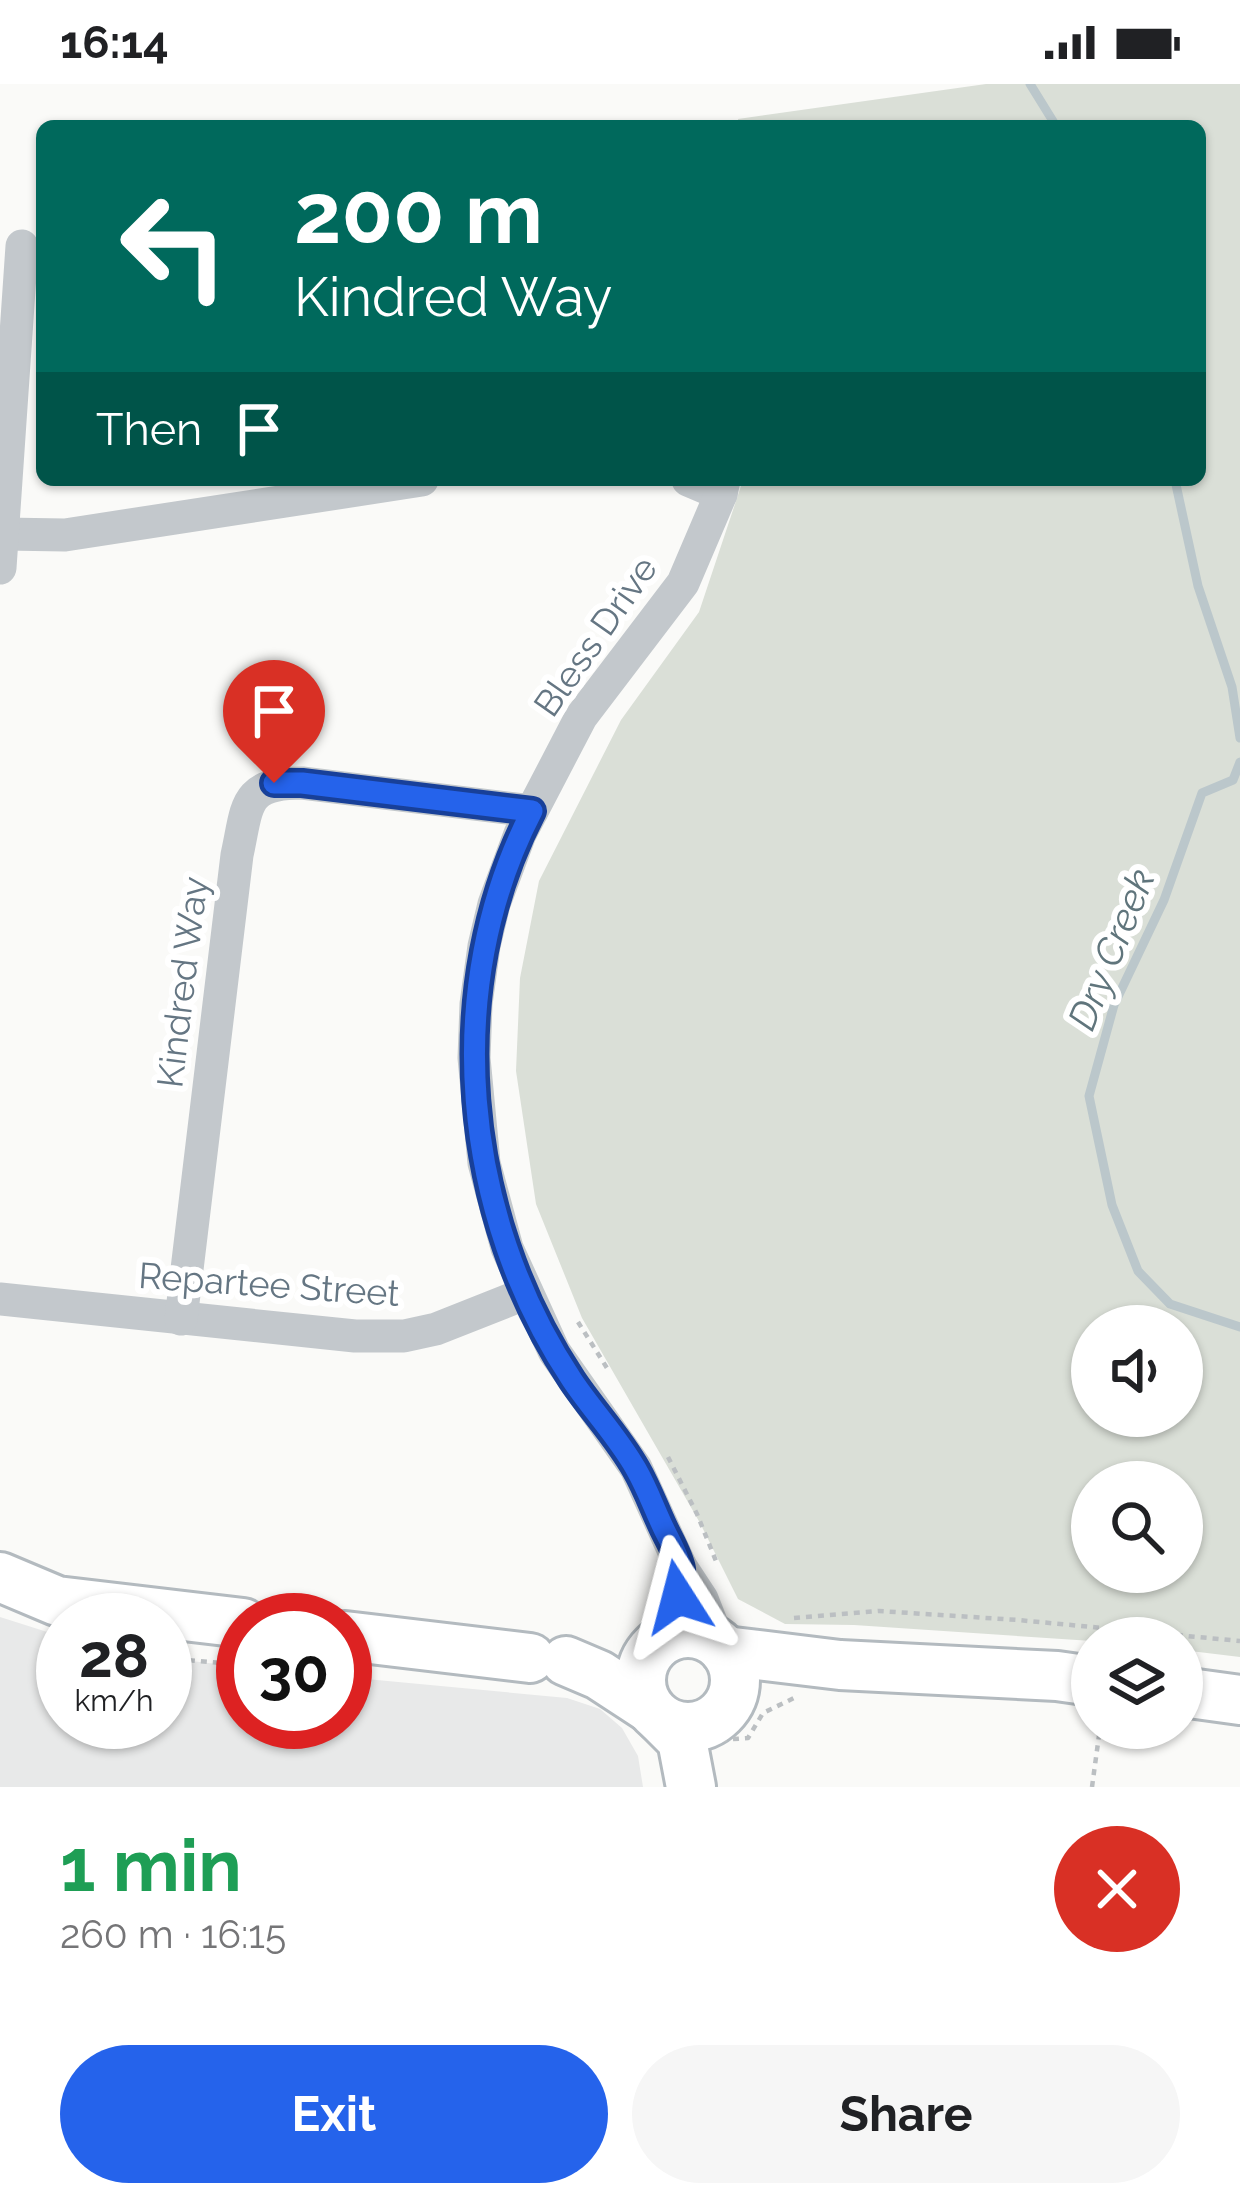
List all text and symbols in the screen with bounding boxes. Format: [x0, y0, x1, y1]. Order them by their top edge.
text: 16:14 [60, 16, 169, 69]
text: 200 m [294, 164, 543, 263]
icon: left [96, 168, 252, 324]
text: Kindred Way [294, 265, 612, 329]
icon: arrive [226, 396, 292, 462]
text: Then [96, 403, 202, 456]
street label: Bless Drive [525, 548, 665, 724]
pin [223, 660, 325, 783]
icon: arrive [241, 678, 307, 744]
water label: Dry Creek [1058, 862, 1164, 1036]
street label: Kindred Way [148, 874, 216, 1090]
street label: Repartee Street [137, 1254, 401, 1314]
map controls [1071, 1305, 1203, 1749]
button: sound [1071, 1305, 1203, 1437]
button: search [1071, 1461, 1203, 1593]
position arrow [615, 1534, 741, 1660]
speed limit sign: 30 [216, 1593, 372, 1749]
button: layers [1071, 1617, 1203, 1749]
text: 28 [79, 1621, 149, 1691]
text: km/h [74, 1683, 154, 1718]
text: 1 min [60, 1823, 242, 1908]
button: close [1054, 1826, 1180, 1952]
text: 260 m · 16:15 [60, 1911, 286, 1957]
button: Exit [60, 2045, 608, 2183]
button: Share [632, 2045, 1180, 2183]

